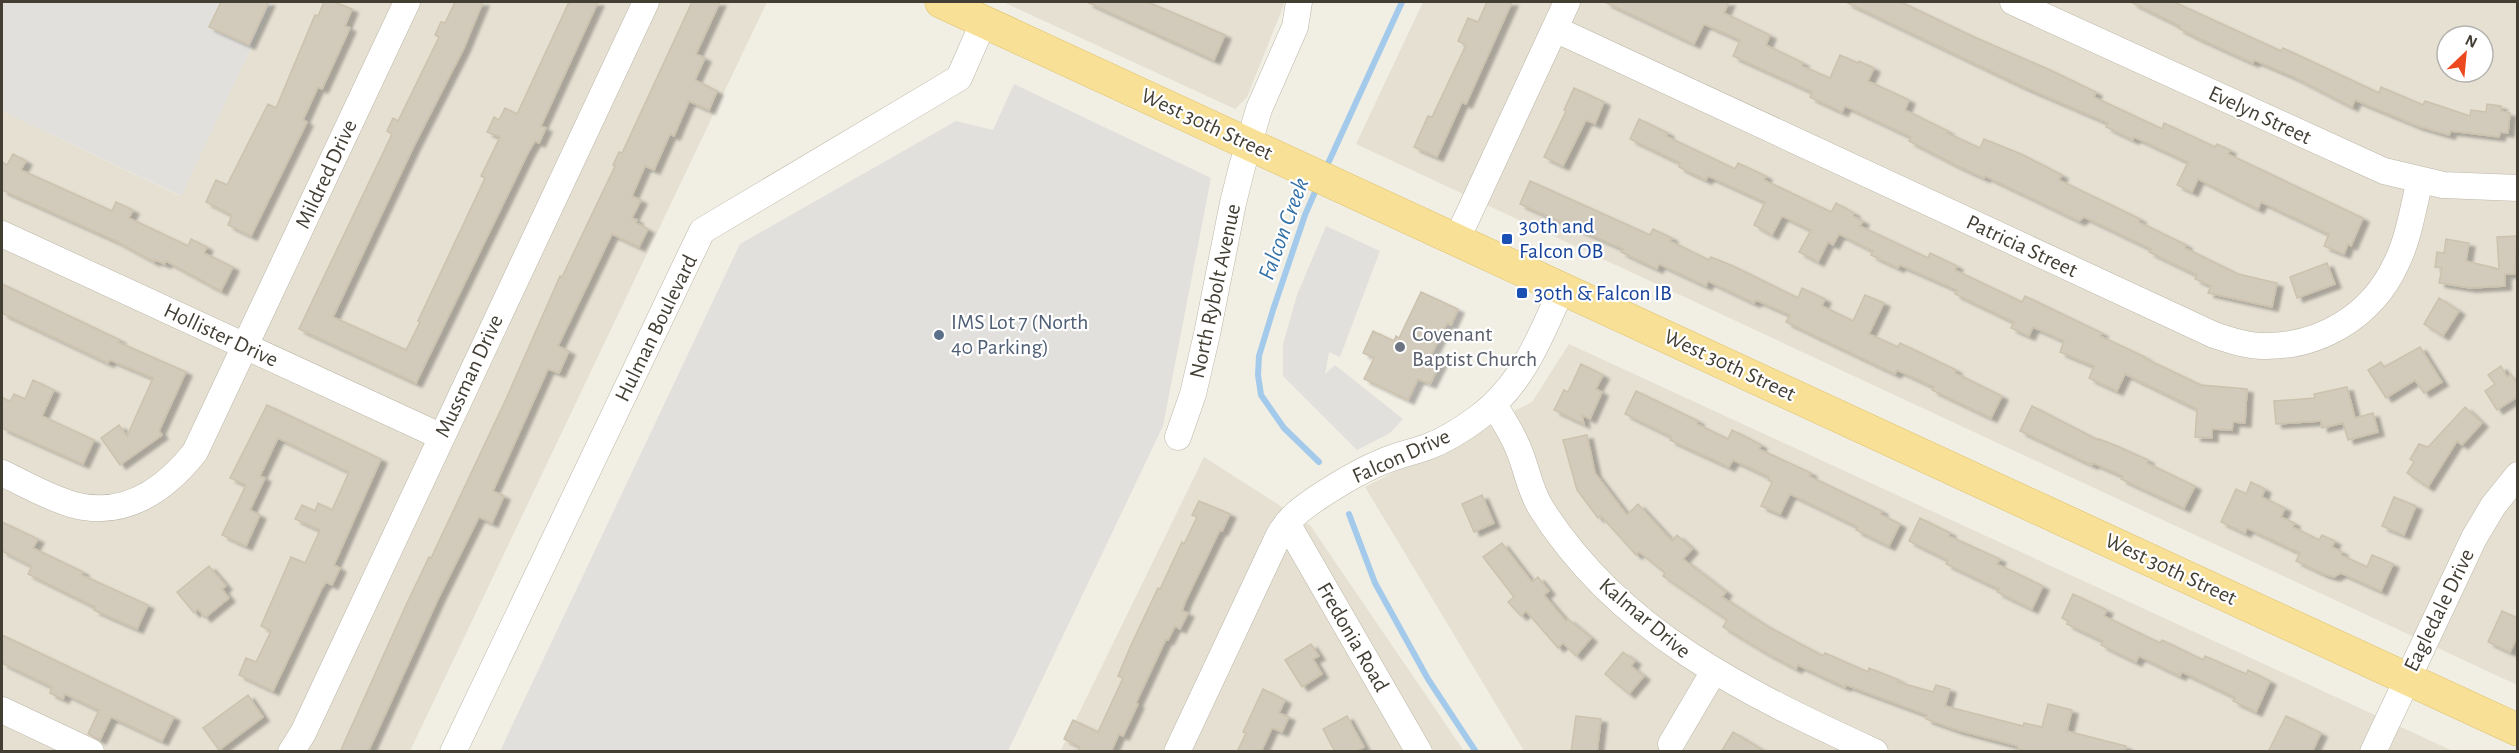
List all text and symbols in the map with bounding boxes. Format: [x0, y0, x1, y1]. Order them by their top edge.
north arrow [2435, 24, 2495, 84]
text: N [2463, 32, 2480, 51]
street label: Evelyn Street [2205, 82, 2315, 148]
street label: West 30th Street [1138, 84, 1276, 164]
street label: Mildred Drive [291, 116, 361, 232]
water label: Falcon Creek [1254, 175, 1314, 283]
street label: North Rybolt Avenue [1186, 202, 1244, 380]
street label: Patricia Street [1963, 211, 2081, 281]
place label: 30th and Falcon OB [1519, 215, 1603, 262]
marker: 30th and Falcon OB [1500, 232, 1514, 246]
street label: Hulman Boulevard [611, 251, 701, 405]
place label: 30th & Falcon IB [1534, 282, 1672, 304]
marker: 30th & Falcon IB [1515, 286, 1529, 300]
street label: Hollister Drive [161, 299, 281, 371]
street label: Mussman Drive [431, 311, 507, 441]
place label: IMS Lot 7 (North 40 Parking) [951, 311, 1088, 358]
place label: Covenant Baptist Church [1412, 323, 1537, 370]
street label: West 30th Street [1661, 325, 1799, 405]
marker: IMS Lot 7 (North 40 Parking) [932, 328, 946, 342]
marker: Covenant Baptist Church [1393, 340, 1407, 354]
street label: Falcon Drive [1349, 425, 1453, 487]
street label: West 30th Street [2102, 529, 2240, 609]
street label: Eagledale Drive [2400, 545, 2478, 675]
street label: Kalmar Drive [1595, 574, 1695, 662]
street label: Fredonia Road [1313, 579, 1393, 695]

